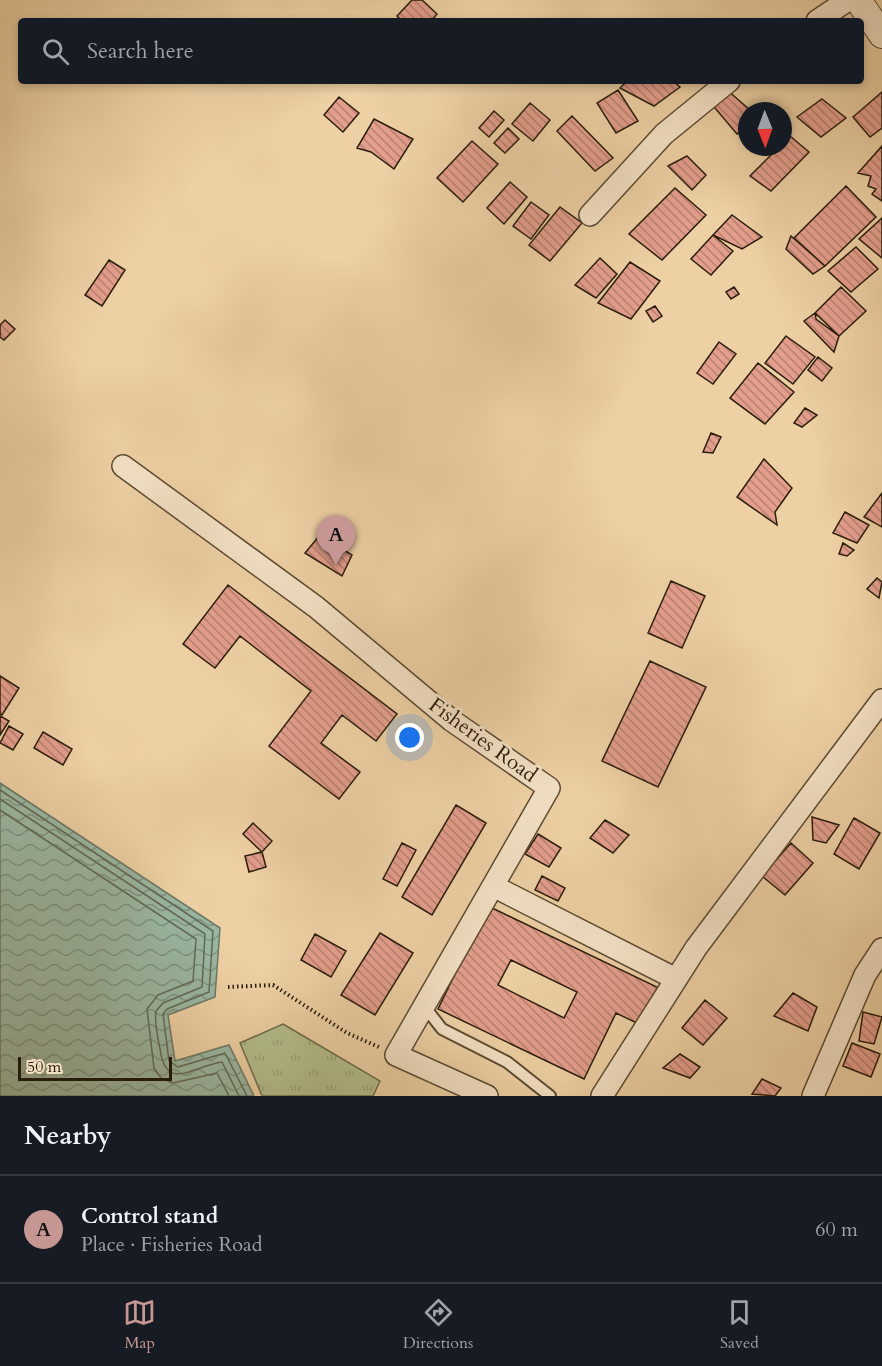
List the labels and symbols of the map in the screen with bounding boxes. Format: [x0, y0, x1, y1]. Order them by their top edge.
north arrow [738, 102, 792, 156]
pin: A [316, 516, 356, 565]
street label: Fisheries Road [423, 691, 543, 789]
your location [395, 723, 424, 752]
scale bar [18, 1054, 172, 1082]

